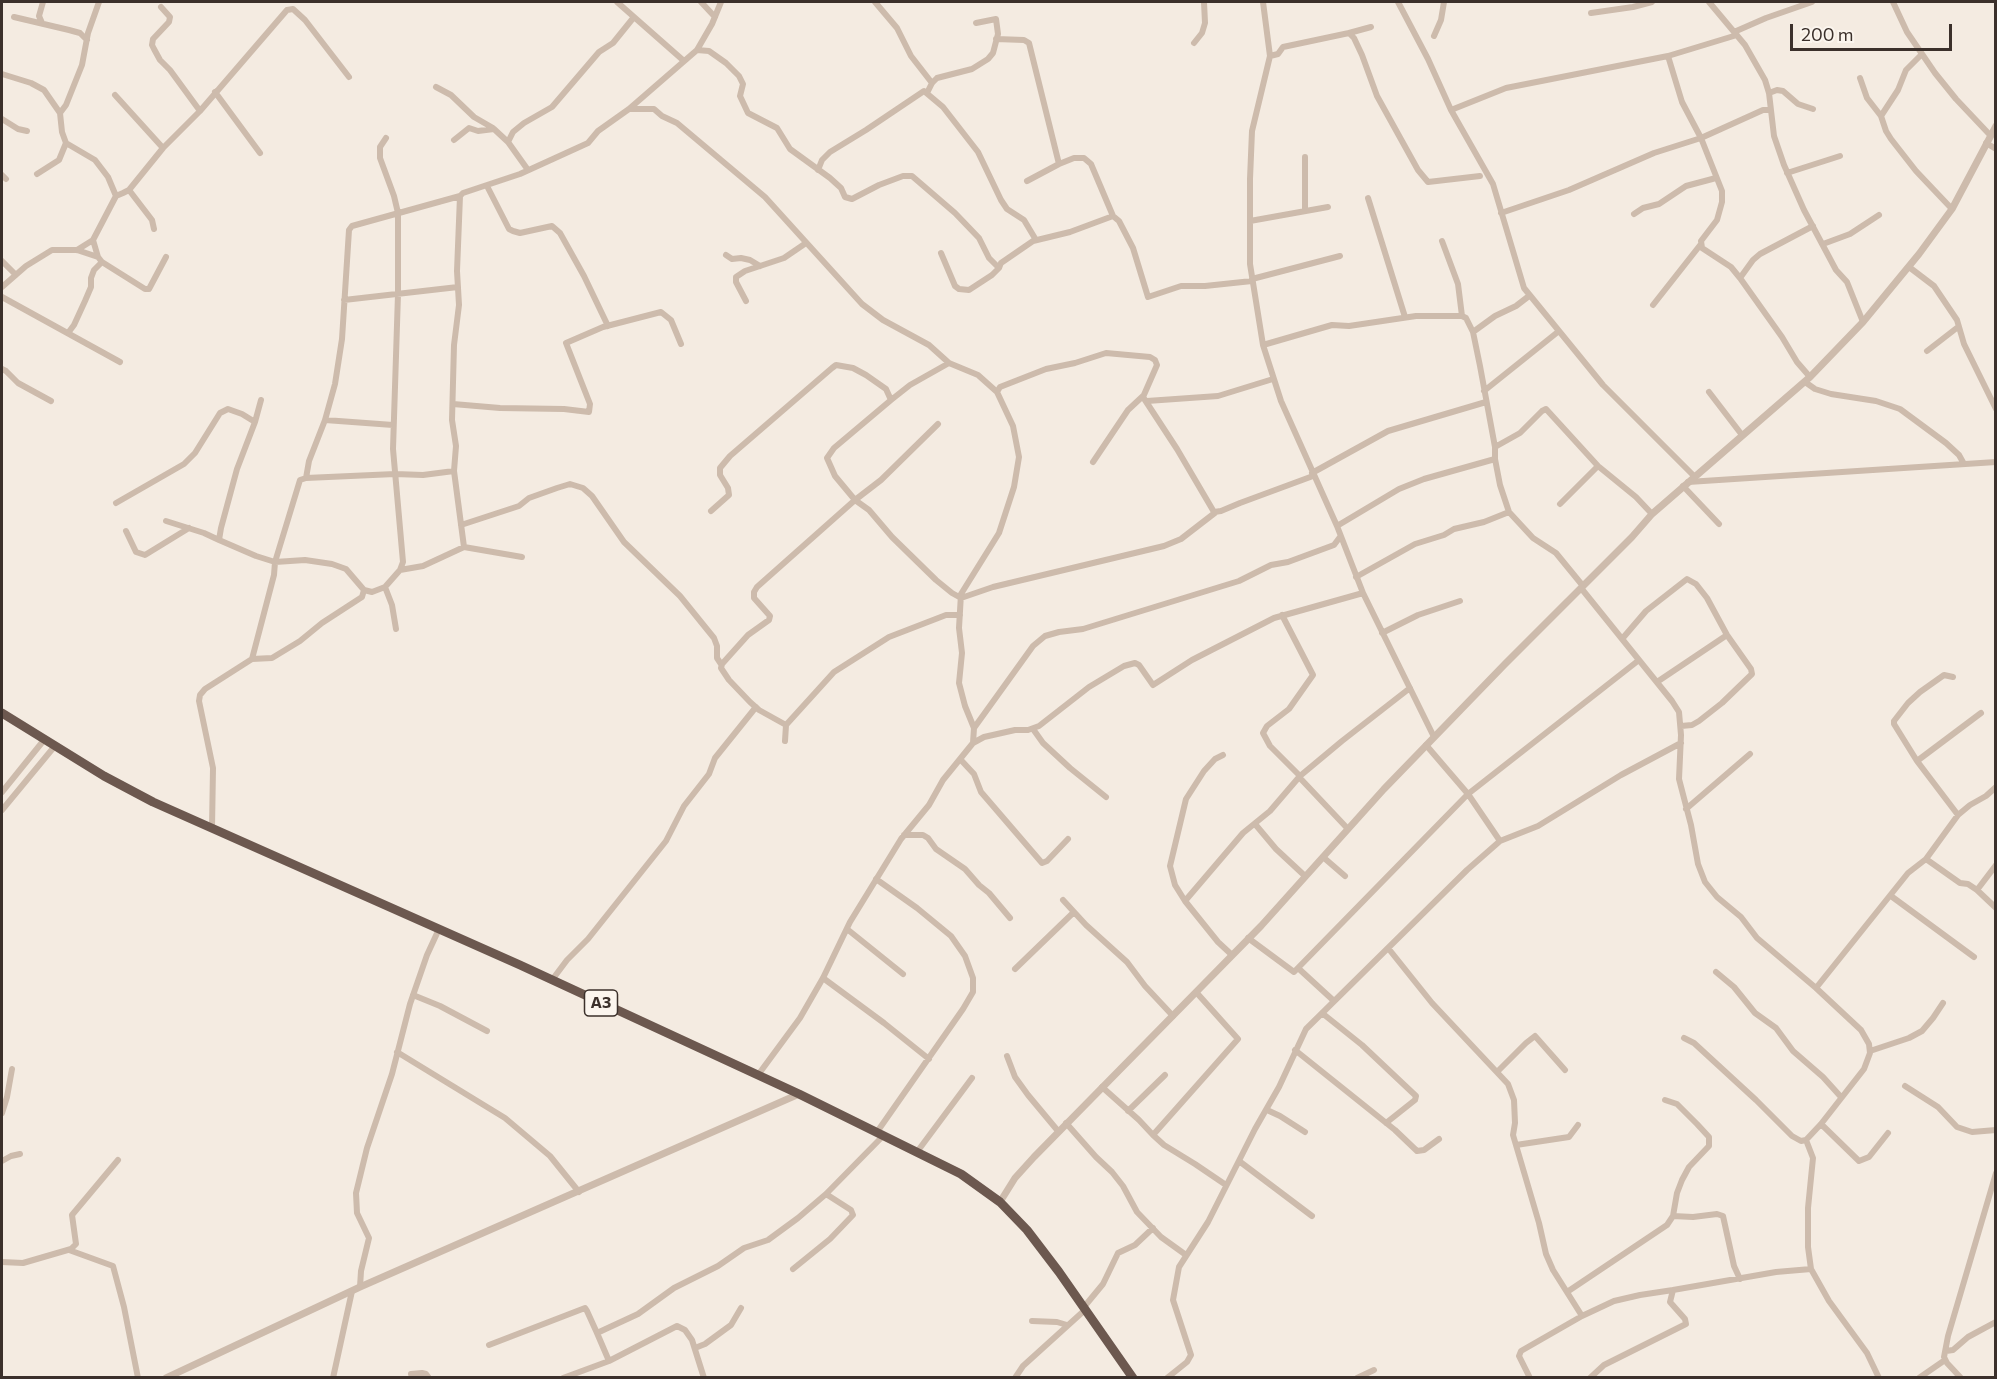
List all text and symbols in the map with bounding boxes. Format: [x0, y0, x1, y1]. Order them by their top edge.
scale bar [1793, 12, 1955, 50]
text: 200 m [1801, 23, 1854, 45]
road number: A3 [584, 990, 618, 1016]

